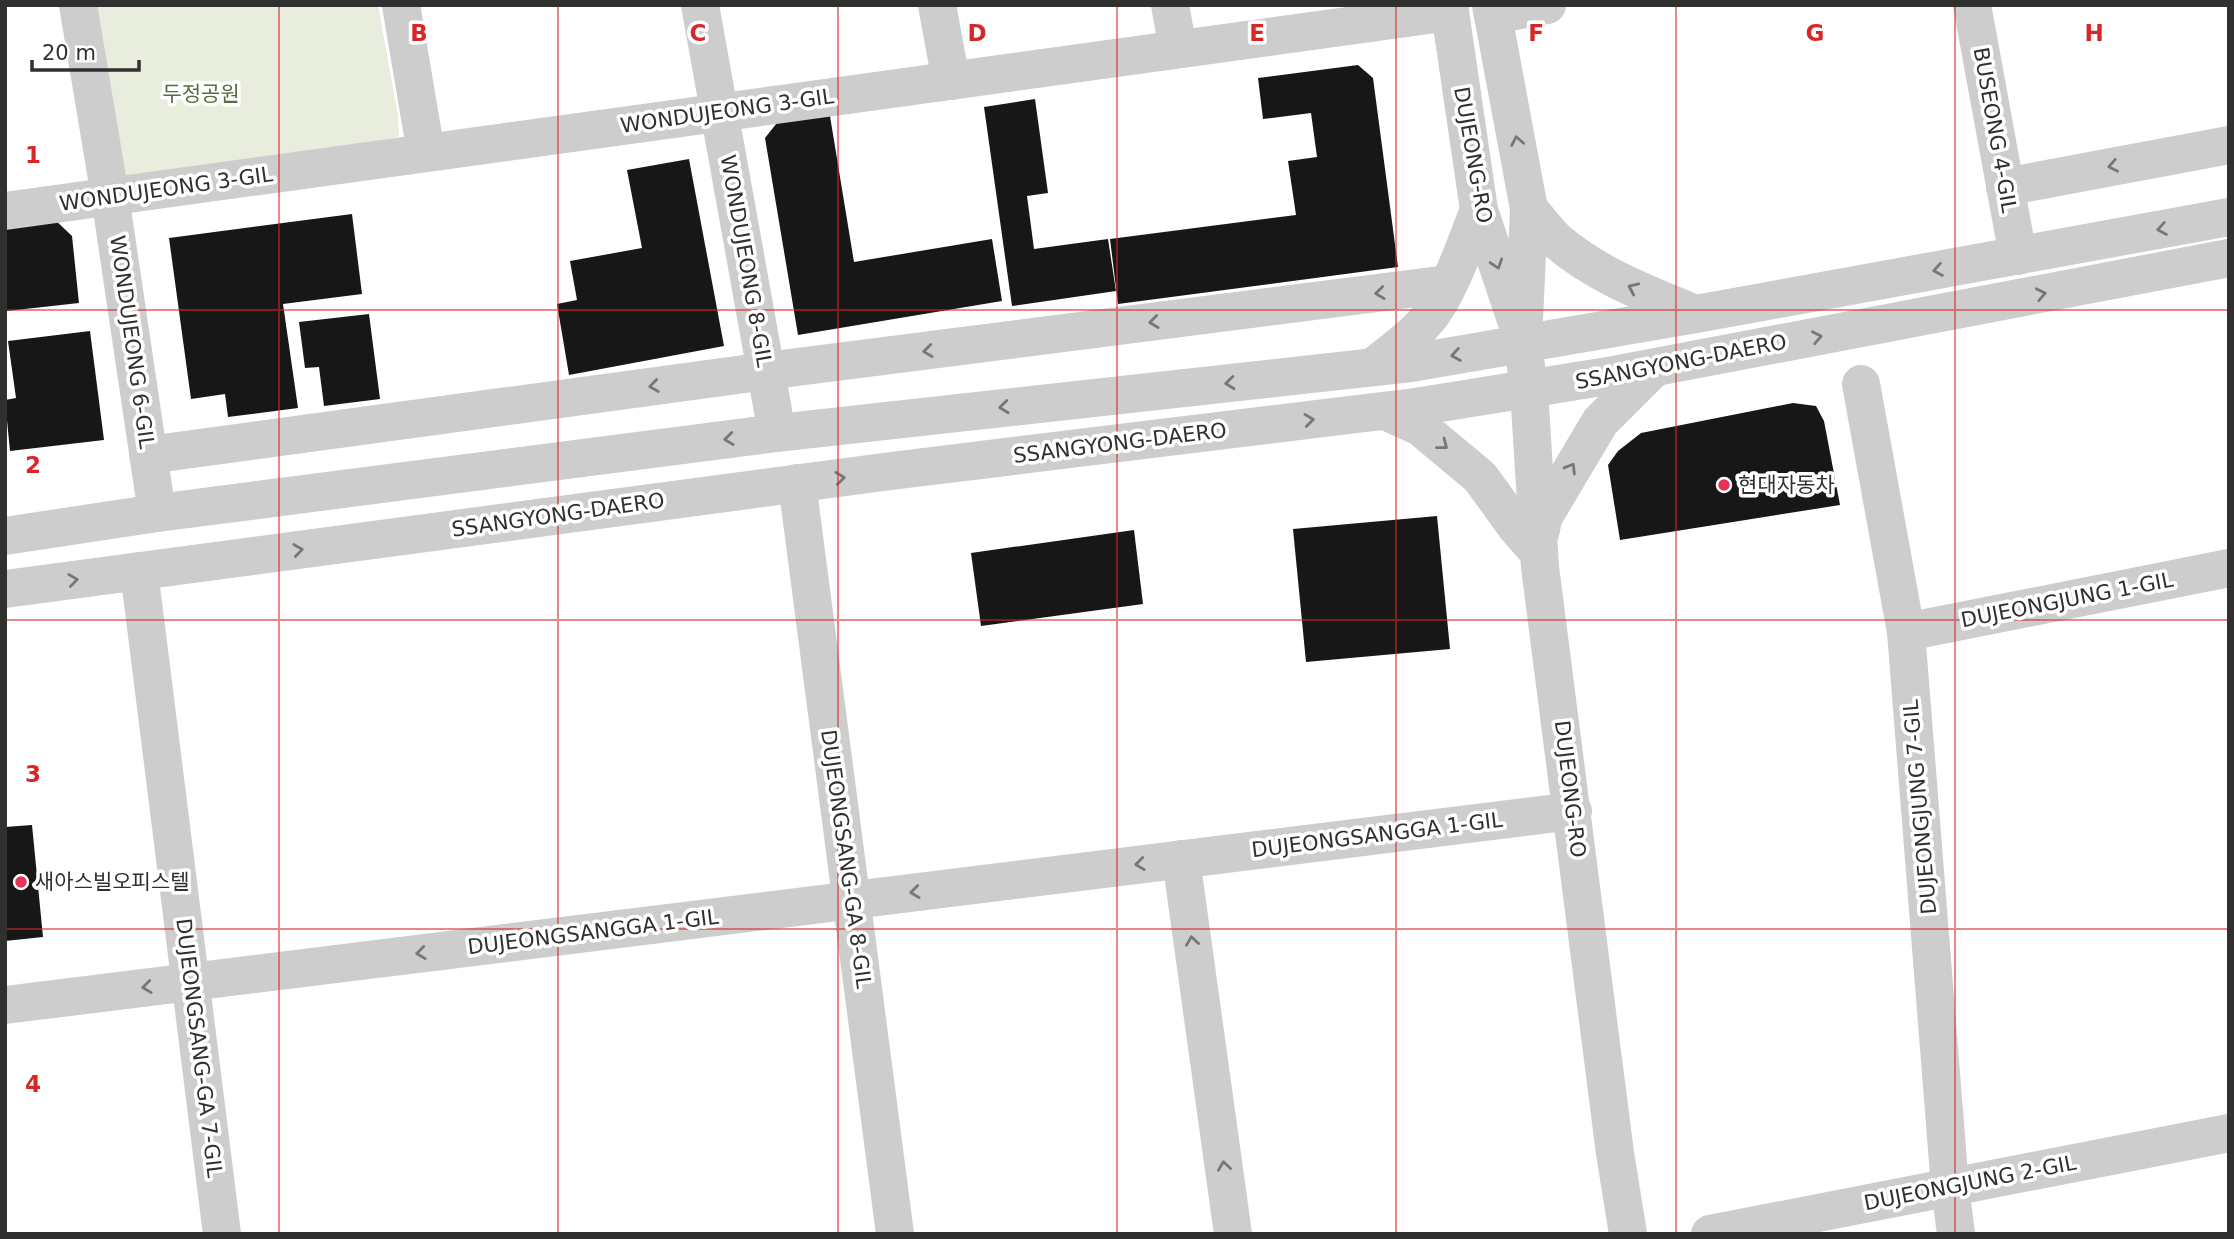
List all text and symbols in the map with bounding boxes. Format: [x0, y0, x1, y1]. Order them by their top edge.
text: B [410, 20, 428, 46]
text: C [690, 20, 706, 46]
text: D [967, 20, 987, 46]
text: E [1249, 20, 1265, 46]
text: F [1528, 20, 1544, 46]
text: G [1806, 20, 1824, 46]
text: H [2084, 20, 2104, 46]
scale bar [32, 28, 138, 72]
text: 20 m [42, 41, 96, 65]
street label: BUSEONG 4-GIL [1969, 45, 2021, 215]
park label: 두정공원 [162, 82, 240, 106]
street label: WONDUJEONG 3-GIL [619, 84, 835, 138]
street label: DUJEONG-RO [1449, 85, 1497, 225]
one-way arrow [1510, 136, 1525, 148]
text: 1 [25, 142, 41, 168]
street label: WONDUJEONG 8-GIL [716, 153, 777, 369]
one-way arrow [2108, 158, 2120, 173]
street label: WONDUJEONG 3-GIL [58, 162, 274, 216]
one-way arrow [2156, 221, 2168, 236]
street label: WONDUJEONG 6-GIL [105, 234, 159, 450]
one-way arrow [1489, 258, 1503, 270]
one-way arrow [1932, 262, 1944, 277]
one-way arrow [1628, 282, 1640, 296]
one-way arrow [1374, 286, 1386, 301]
one-way arrow [2035, 287, 2047, 302]
one-way arrow [1148, 314, 1160, 329]
street label: SSANGYONG-DAERO [1573, 330, 1789, 394]
one-way arrow [1811, 330, 1823, 345]
one-way arrow [923, 343, 934, 358]
one-way arrow [1450, 346, 1462, 361]
one-way arrow [1224, 375, 1236, 390]
one-way arrow [648, 379, 660, 394]
one-way arrow [998, 399, 1009, 414]
one-way arrow [1303, 413, 1314, 428]
street label: SSANGYONG-DAERO [1012, 418, 1228, 468]
one-way arrow [724, 432, 735, 447]
one-way arrow [1435, 437, 1448, 450]
text: 2 [25, 452, 41, 478]
one-way arrow [1563, 463, 1576, 476]
one-way arrow [834, 470, 845, 485]
place label: 현대자동차 [1738, 473, 1835, 497]
marker: 현대자동차 [1716, 477, 1732, 493]
street label: SSANGYONG-DAERO [450, 488, 666, 542]
one-way arrow [293, 543, 304, 558]
street label: DUJEONGJUNG 1-GIL [1959, 568, 2175, 632]
one-way arrow [67, 573, 79, 588]
street label: DUJEONGJUNG 7-GIL [1899, 698, 1941, 915]
street label: DUJEONG-RO [1550, 719, 1590, 859]
street label: DUJEONGSANG-GA 8-GIL [816, 728, 876, 990]
text: 3 [25, 761, 41, 787]
street label: DUJEONGSANGGA 1-GIL [1250, 808, 1504, 862]
one-way arrow [1135, 857, 1146, 872]
place label: 새아스빌오피스텔 [35, 870, 190, 894]
marker: 새아스빌오피스텔 [13, 874, 29, 890]
one-way arrow [909, 885, 920, 900]
street label: DUJEONGSANGGA 1-GIL [466, 905, 720, 959]
street label: DUJEONGSANG-GA 7-GIL [171, 917, 227, 1179]
one-way arrow [1185, 935, 1200, 947]
one-way arrow [415, 946, 427, 961]
one-way arrow [141, 980, 153, 995]
text: 4 [25, 1071, 41, 1097]
street label: DUJEONGJUNG 2-GIL [1862, 1151, 2078, 1215]
one-way arrow [1216, 1160, 1231, 1172]

